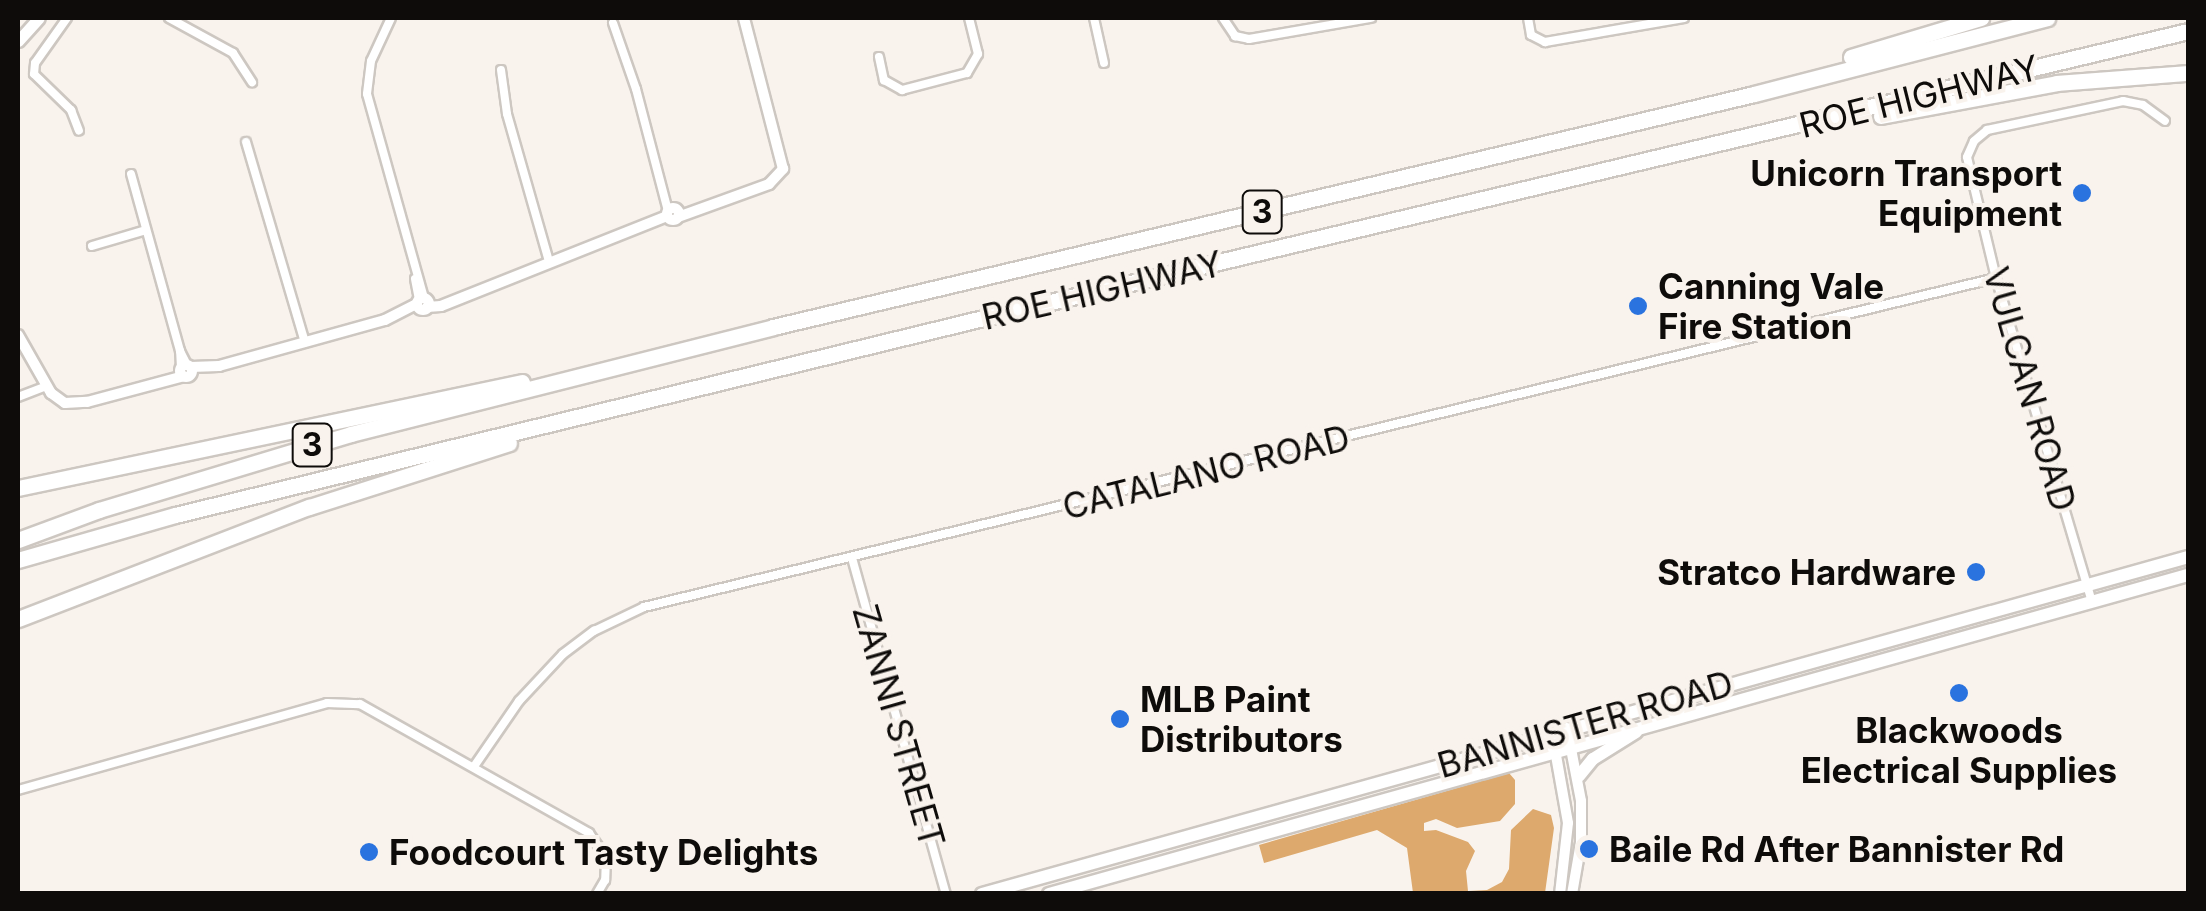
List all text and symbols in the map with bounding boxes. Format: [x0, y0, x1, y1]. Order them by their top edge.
street label: ROE HIGHWAY [1795, 46, 2043, 146]
place label: Unicorn Transport Equipment [1750, 152, 2062, 234]
marker: Unicorn Transport Equipment [2071, 182, 2093, 204]
road number: 3 [1240, 185, 1284, 239]
street label: ROE HIGHWAY [978, 242, 1226, 338]
street label: VULCAN ROAD [1975, 262, 2085, 516]
place label: Canning Vale Fire Station [1658, 265, 1884, 347]
marker: Canning Vale Fire Station [1627, 295, 1649, 317]
street label: CATALANO ROAD [1058, 416, 1354, 528]
road number: 3 [290, 418, 334, 472]
place label: Stratco Hardware [1657, 551, 1956, 593]
marker: Stratco Hardware [1965, 561, 1987, 583]
street label: ZANNI STREET [844, 600, 954, 852]
street label: BANNISTER ROAD [1433, 662, 1737, 786]
place label: MLB Paint Distributors [1140, 678, 1343, 760]
marker: Blackwoods Electrical Supplies [1948, 682, 1970, 704]
marker: MLB Paint Distributors [1109, 708, 1131, 730]
place label: Blackwoods Electrical Supplies [1801, 709, 2117, 791]
place label: Baile Rd After Bannister Rd [1609, 828, 2064, 870]
place label: Foodcourt Tasty Delights [389, 831, 818, 873]
marker: Baile Rd After Bannister Rd [1578, 838, 1600, 860]
marker: Foodcourt Tasty Delights [358, 841, 380, 863]

